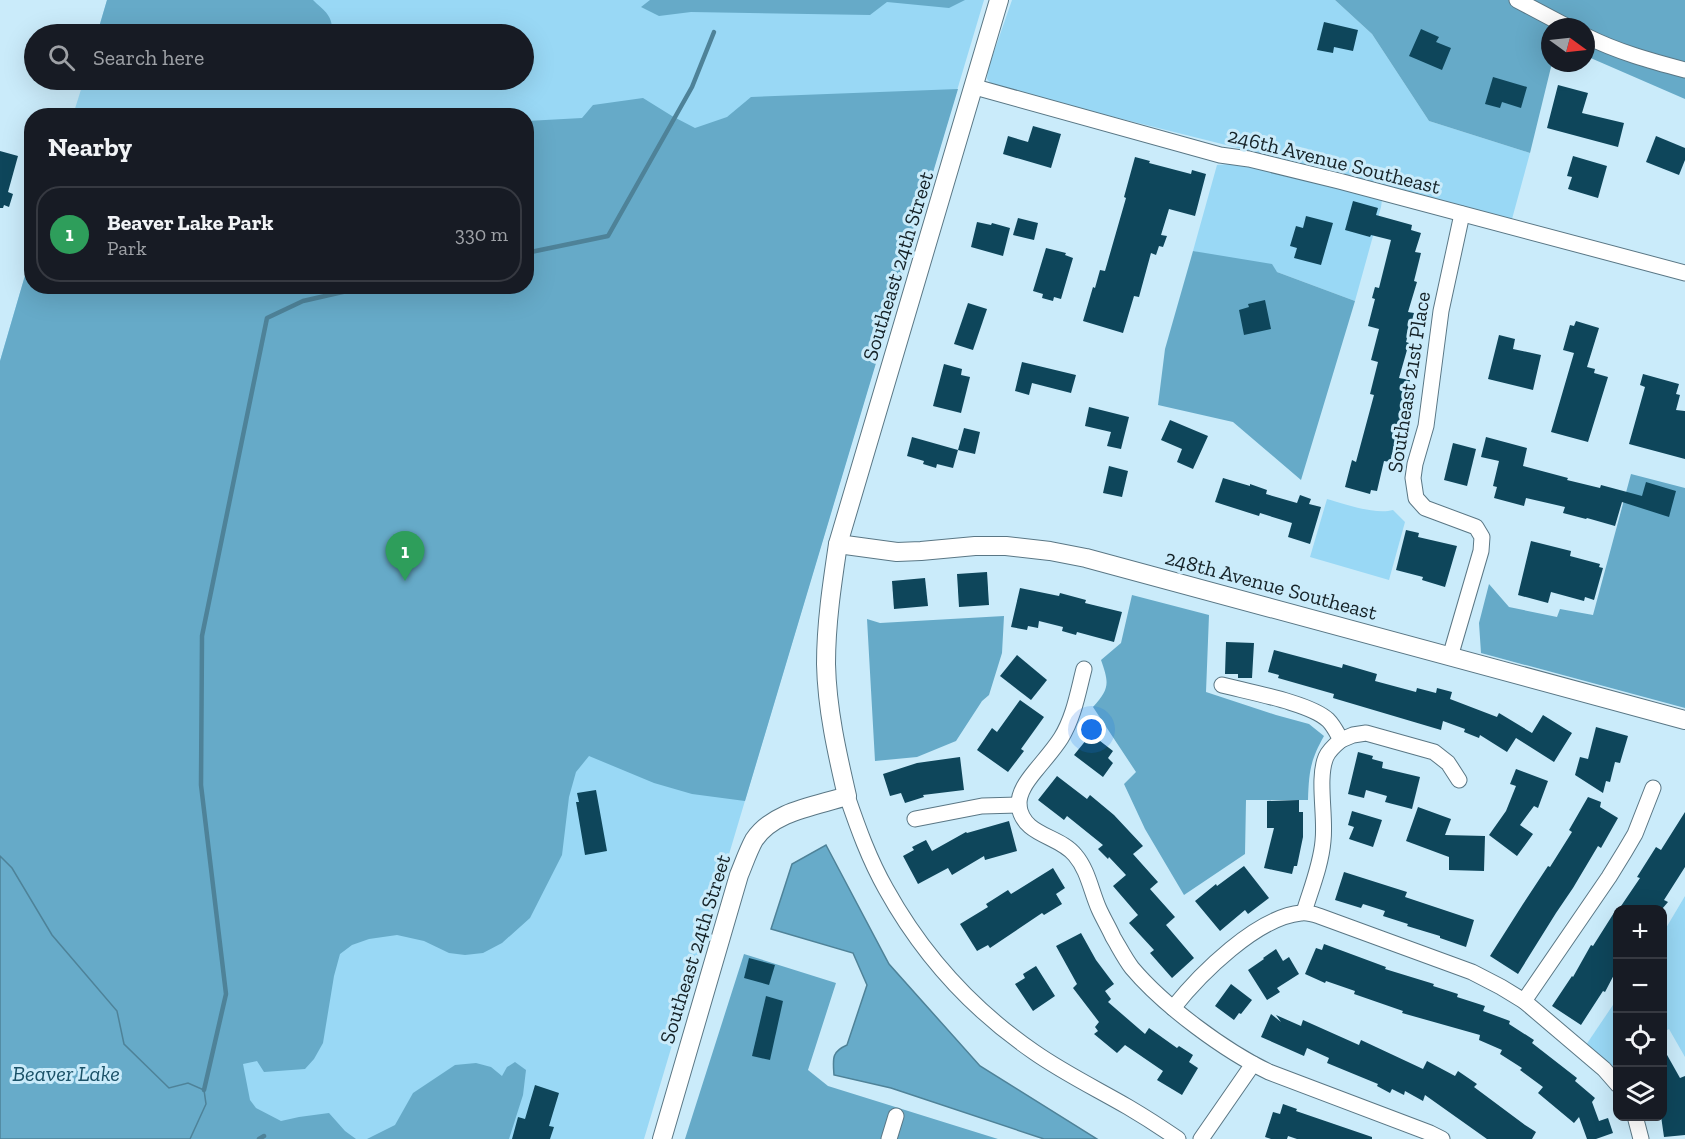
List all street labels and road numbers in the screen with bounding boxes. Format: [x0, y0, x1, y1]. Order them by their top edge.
street label: 246th Avenue Southeast [1225, 122, 1443, 199]
street label: Southeast 24th Street [857, 168, 938, 364]
street label: Southeast 21st Place [1382, 289, 1435, 474]
street label: 248th Avenue Southeast [1162, 544, 1380, 625]
street label: Southeast 24th Street [654, 851, 735, 1047]

